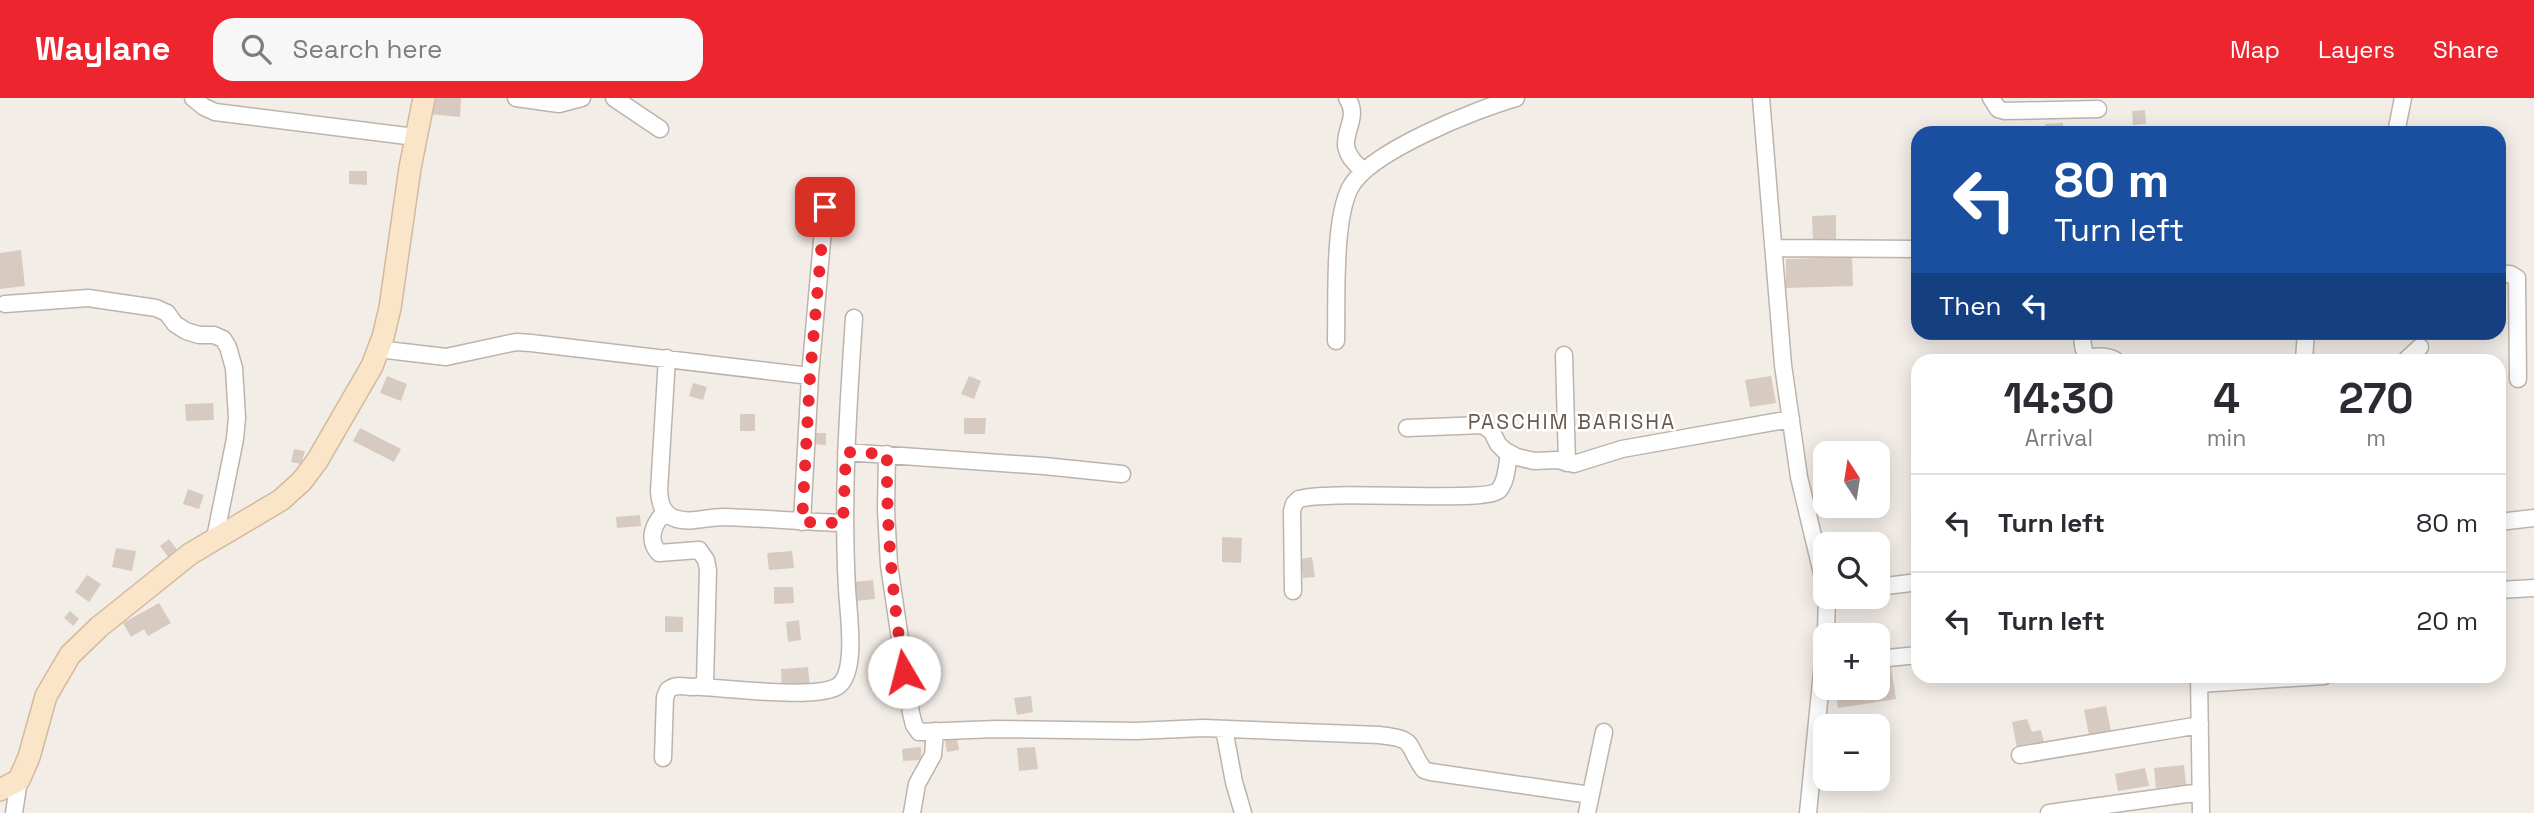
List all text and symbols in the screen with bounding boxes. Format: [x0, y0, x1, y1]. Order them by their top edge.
search box [213, 18, 703, 81]
text: Waylane [35, 28, 171, 70]
icon: search [237, 30, 275, 68]
text: Search here [293, 32, 442, 66]
text: Map [2230, 34, 2280, 65]
text: Layers [2318, 34, 2395, 65]
text: Share [2433, 34, 2499, 65]
text: 80 m [2054, 149, 2169, 211]
icon: left [1939, 154, 2030, 245]
pin [795, 177, 855, 237]
icon: arrive [806, 188, 844, 226]
text: Turn left [2054, 210, 2184, 250]
icon: left [2016, 287, 2054, 325]
text: Then [1939, 289, 2002, 323]
text: 14:30 [2003, 372, 2114, 425]
text: 4 [2213, 372, 2240, 425]
text: 270 [2339, 372, 2414, 425]
district label: PASCHIM BARISHA [1468, 408, 1676, 435]
text: Arrival [2025, 423, 2093, 453]
text: min [2207, 423, 2246, 453]
text: m [2366, 423, 2386, 453]
north arrow [1813, 441, 1890, 518]
map controls [1813, 441, 1890, 791]
icon: left [1939, 504, 1977, 542]
text: Turn left [1998, 506, 2105, 540]
text: 80 m [2416, 506, 2478, 540]
button: search [1813, 532, 1890, 609]
icon: left [1939, 602, 1977, 640]
text: Turn left [1998, 604, 2105, 638]
text: 20 m [2417, 604, 2478, 638]
button: + [1813, 623, 1890, 700]
position arrow [867, 635, 941, 709]
button: − [1813, 714, 1890, 791]

